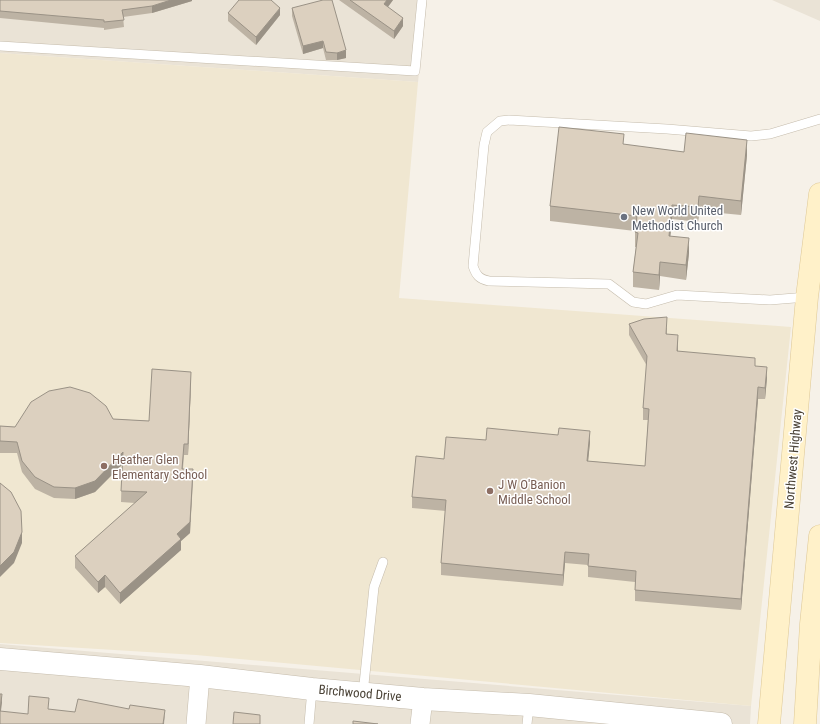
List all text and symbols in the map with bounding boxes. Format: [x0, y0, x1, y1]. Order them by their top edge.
place label: New World United Methodist Church [632, 203, 723, 233]
marker: New World United Methodist Church [619, 212, 629, 222]
street label: Northwest Highway [781, 408, 805, 509]
place label: Heather Glen Elementary School [112, 452, 207, 482]
marker: Heather Glen Elementary School [99, 461, 109, 471]
place label: J W O'Banion Middle School [498, 477, 571, 507]
marker: J W O'Banion Middle School [485, 486, 495, 496]
street label: Birchwood Drive [318, 682, 402, 704]

